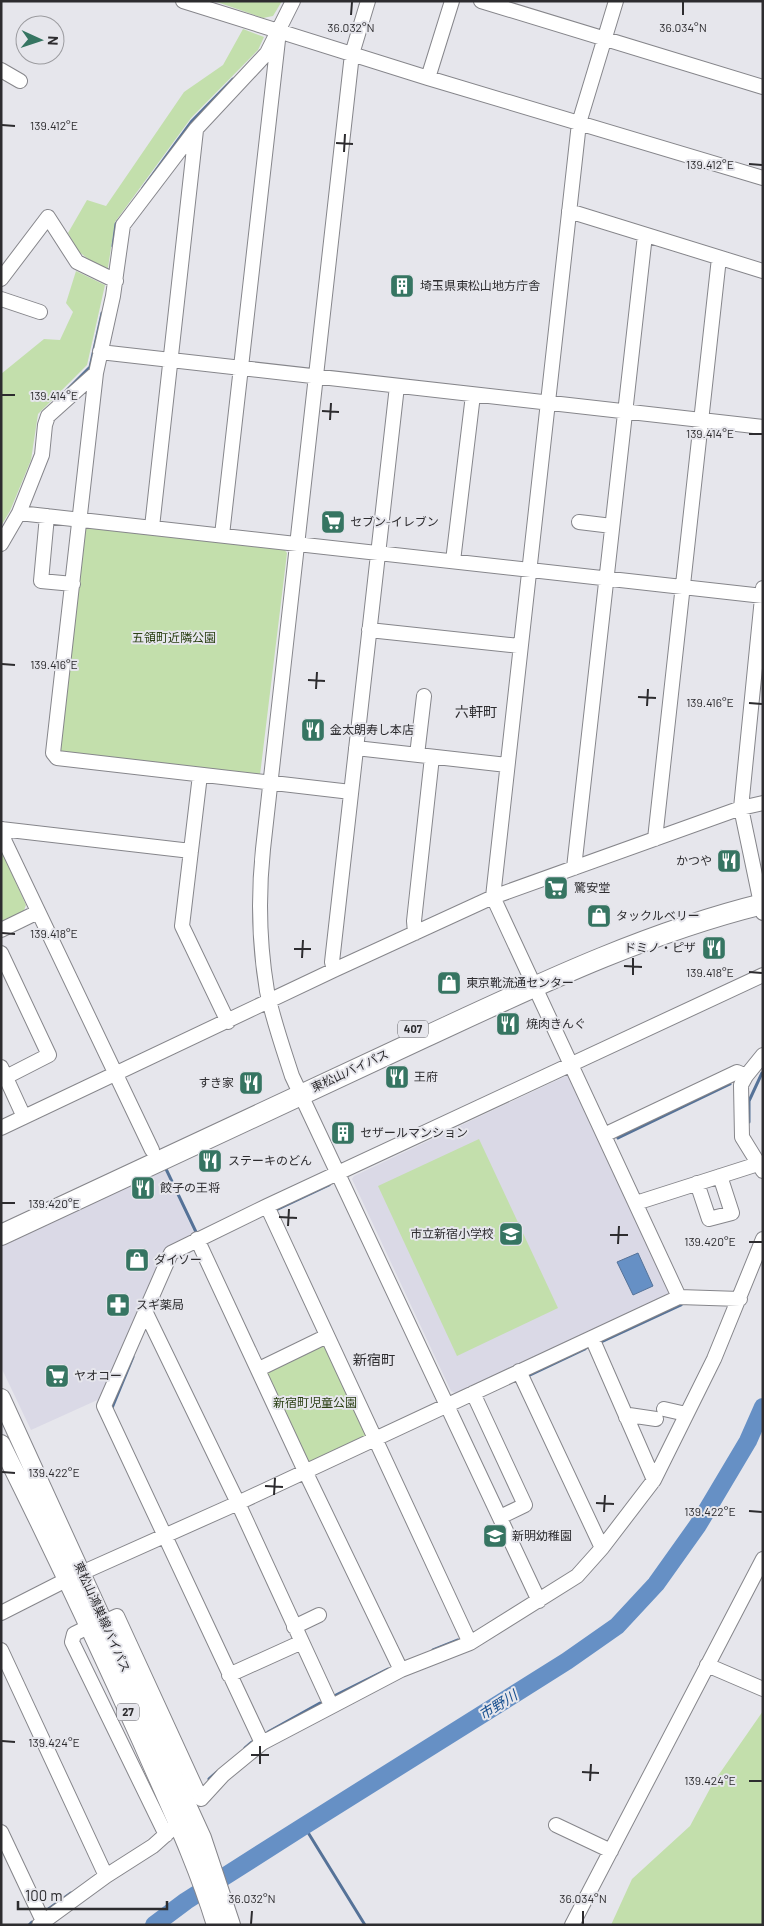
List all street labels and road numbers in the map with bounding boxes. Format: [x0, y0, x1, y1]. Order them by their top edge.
road number: 407 [398, 1021, 428, 1038]
street label: 東松山バイパス [309, 1046, 390, 1094]
street label: 東松山鴻巣線バイパス [72, 1559, 134, 1674]
road number: 27 [117, 1704, 139, 1720]

